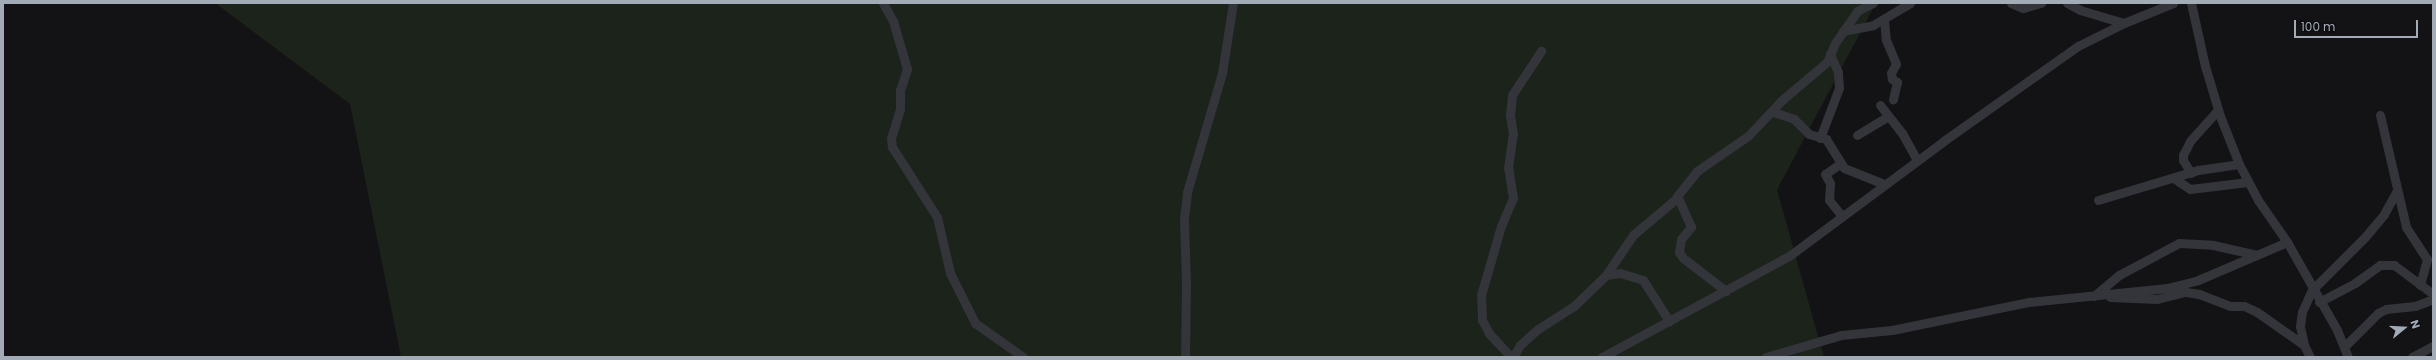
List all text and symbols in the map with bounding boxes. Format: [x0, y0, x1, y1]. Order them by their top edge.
scale bar [2296, 12, 2420, 38]
text: 100 m [2301, 18, 2335, 35]
north arrow [2384, 308, 2424, 348]
text: N [2407, 318, 2424, 331]

